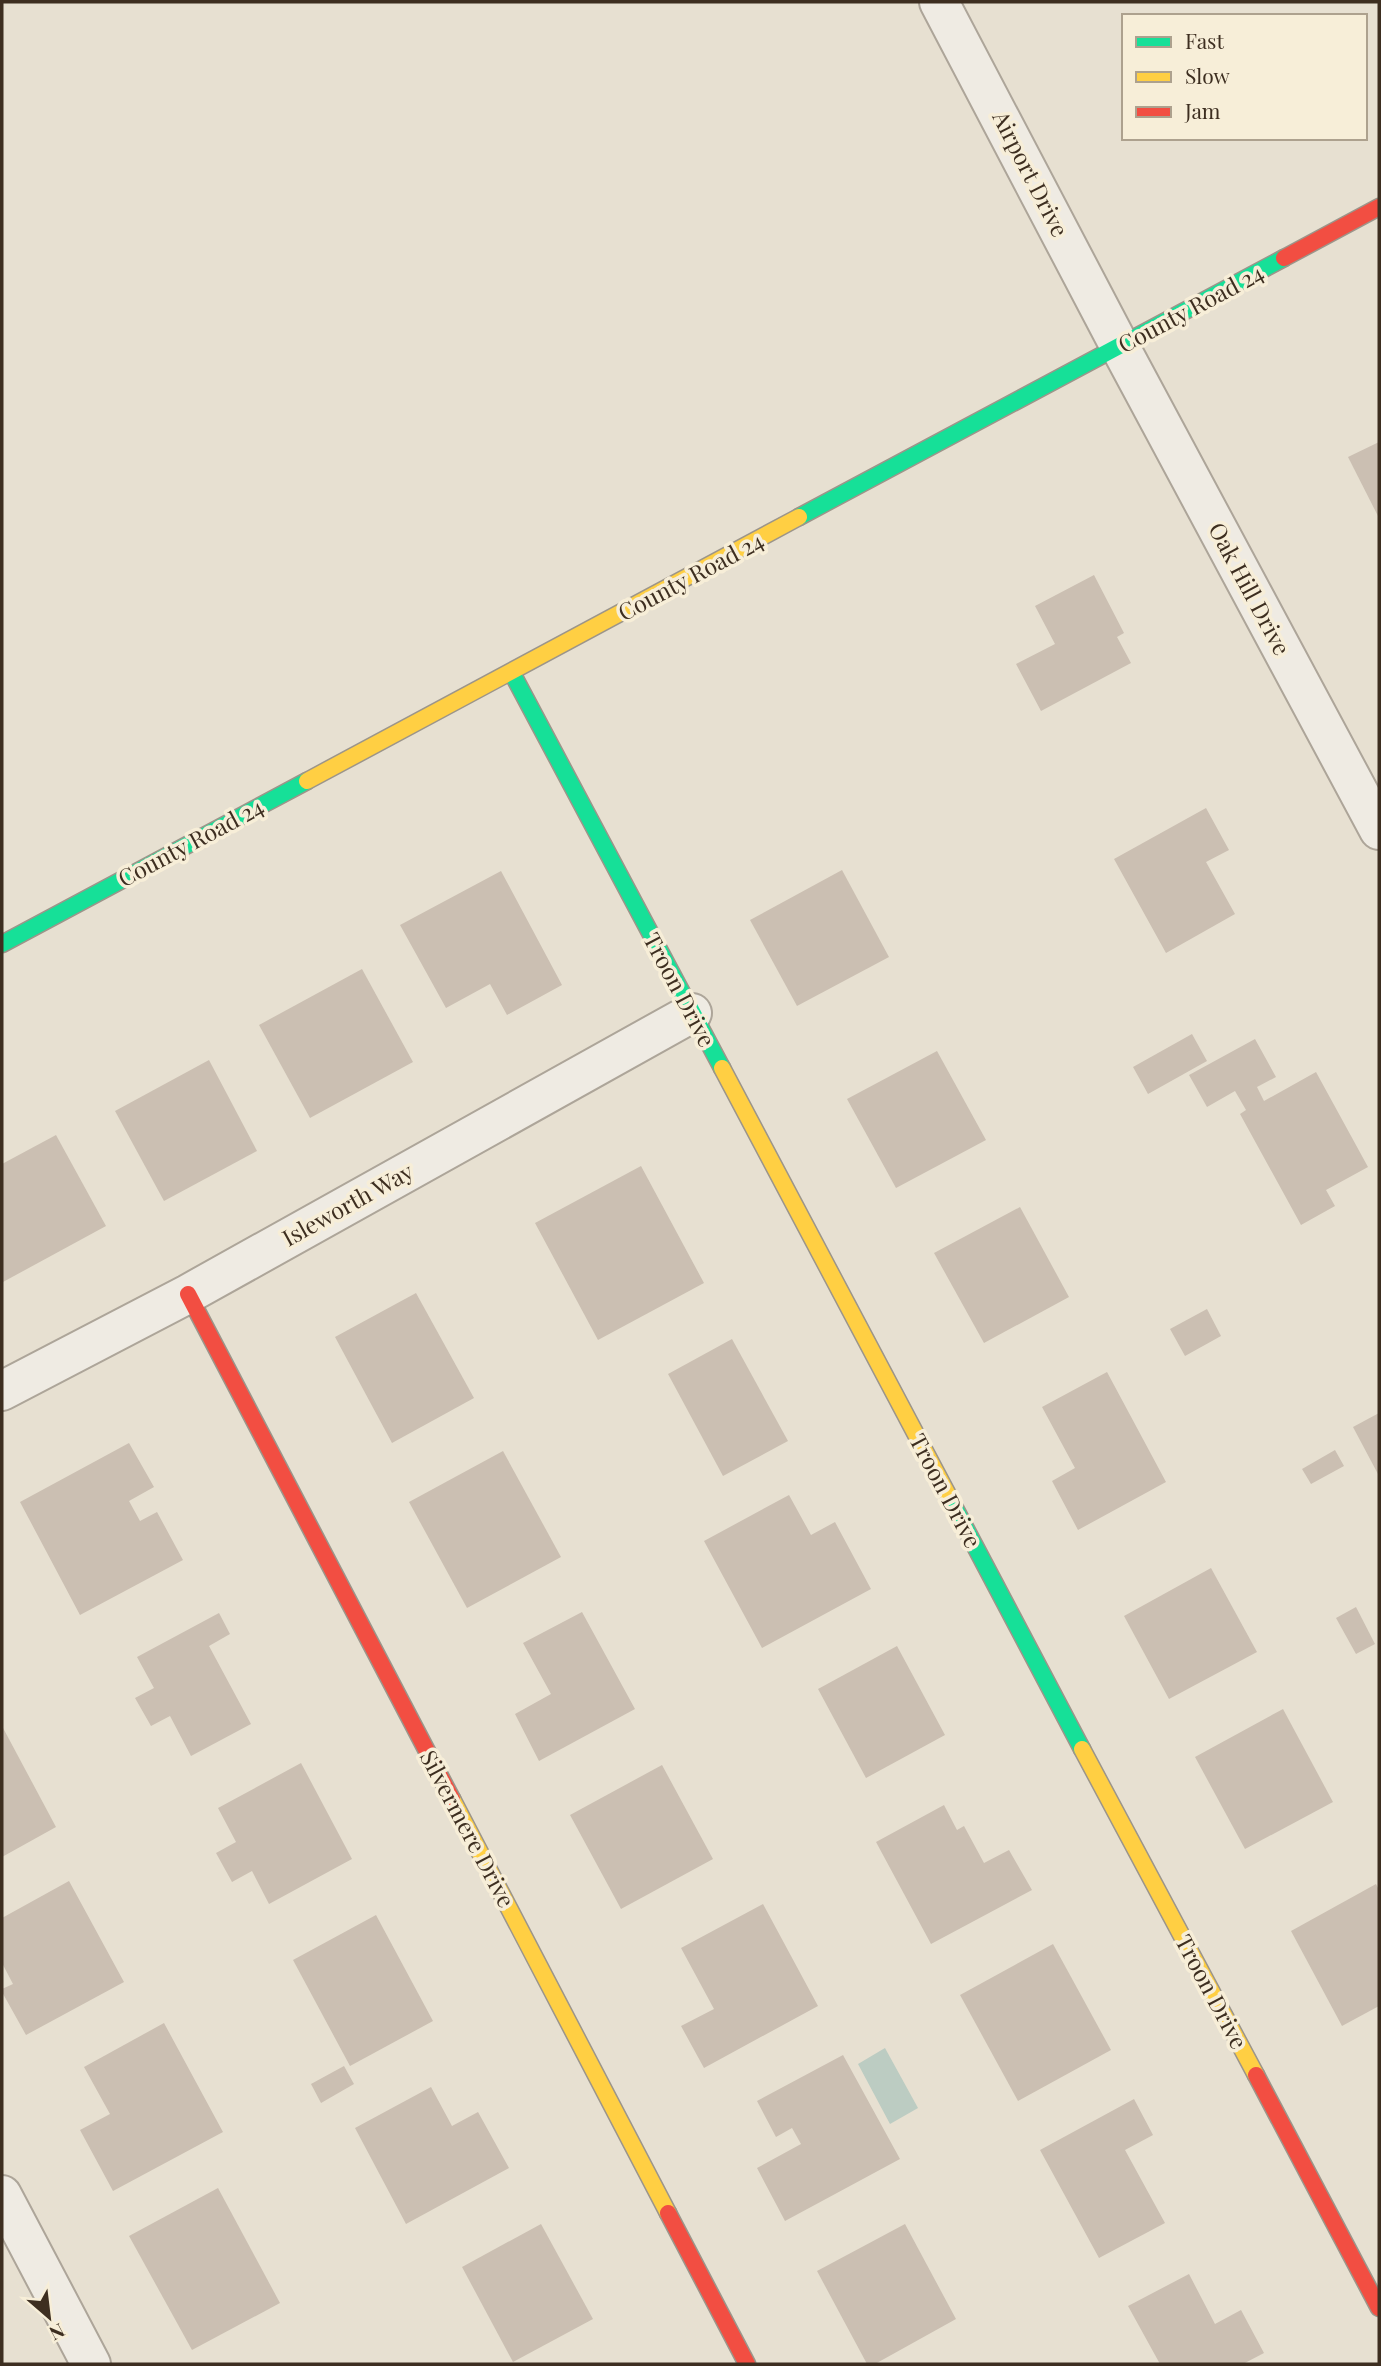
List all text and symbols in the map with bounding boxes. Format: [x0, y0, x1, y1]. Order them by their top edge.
legend [1122, 14, 1367, 140]
text: Fast [1185, 26, 1224, 54]
text: Slow [1185, 61, 1230, 89]
text: Jam [1184, 96, 1221, 124]
street label: Airport Drive [986, 104, 1076, 242]
street label: County Road 24 [1112, 256, 1269, 359]
street label: Oak Hill Drive [1202, 517, 1298, 660]
street label: County Road 24 [612, 524, 769, 627]
street label: County Road 24 [112, 790, 269, 893]
street label: Troon Drive [637, 927, 723, 1052]
street label: Isleworth Way [276, 1155, 419, 1252]
street label: Troon Drive [903, 1428, 989, 1553]
street label: Silvermere Drive [414, 1744, 523, 1912]
street label: Troon Drive [1169, 1929, 1255, 2054]
north arrow [14, 2282, 84, 2352]
text: N [45, 2318, 70, 2348]

